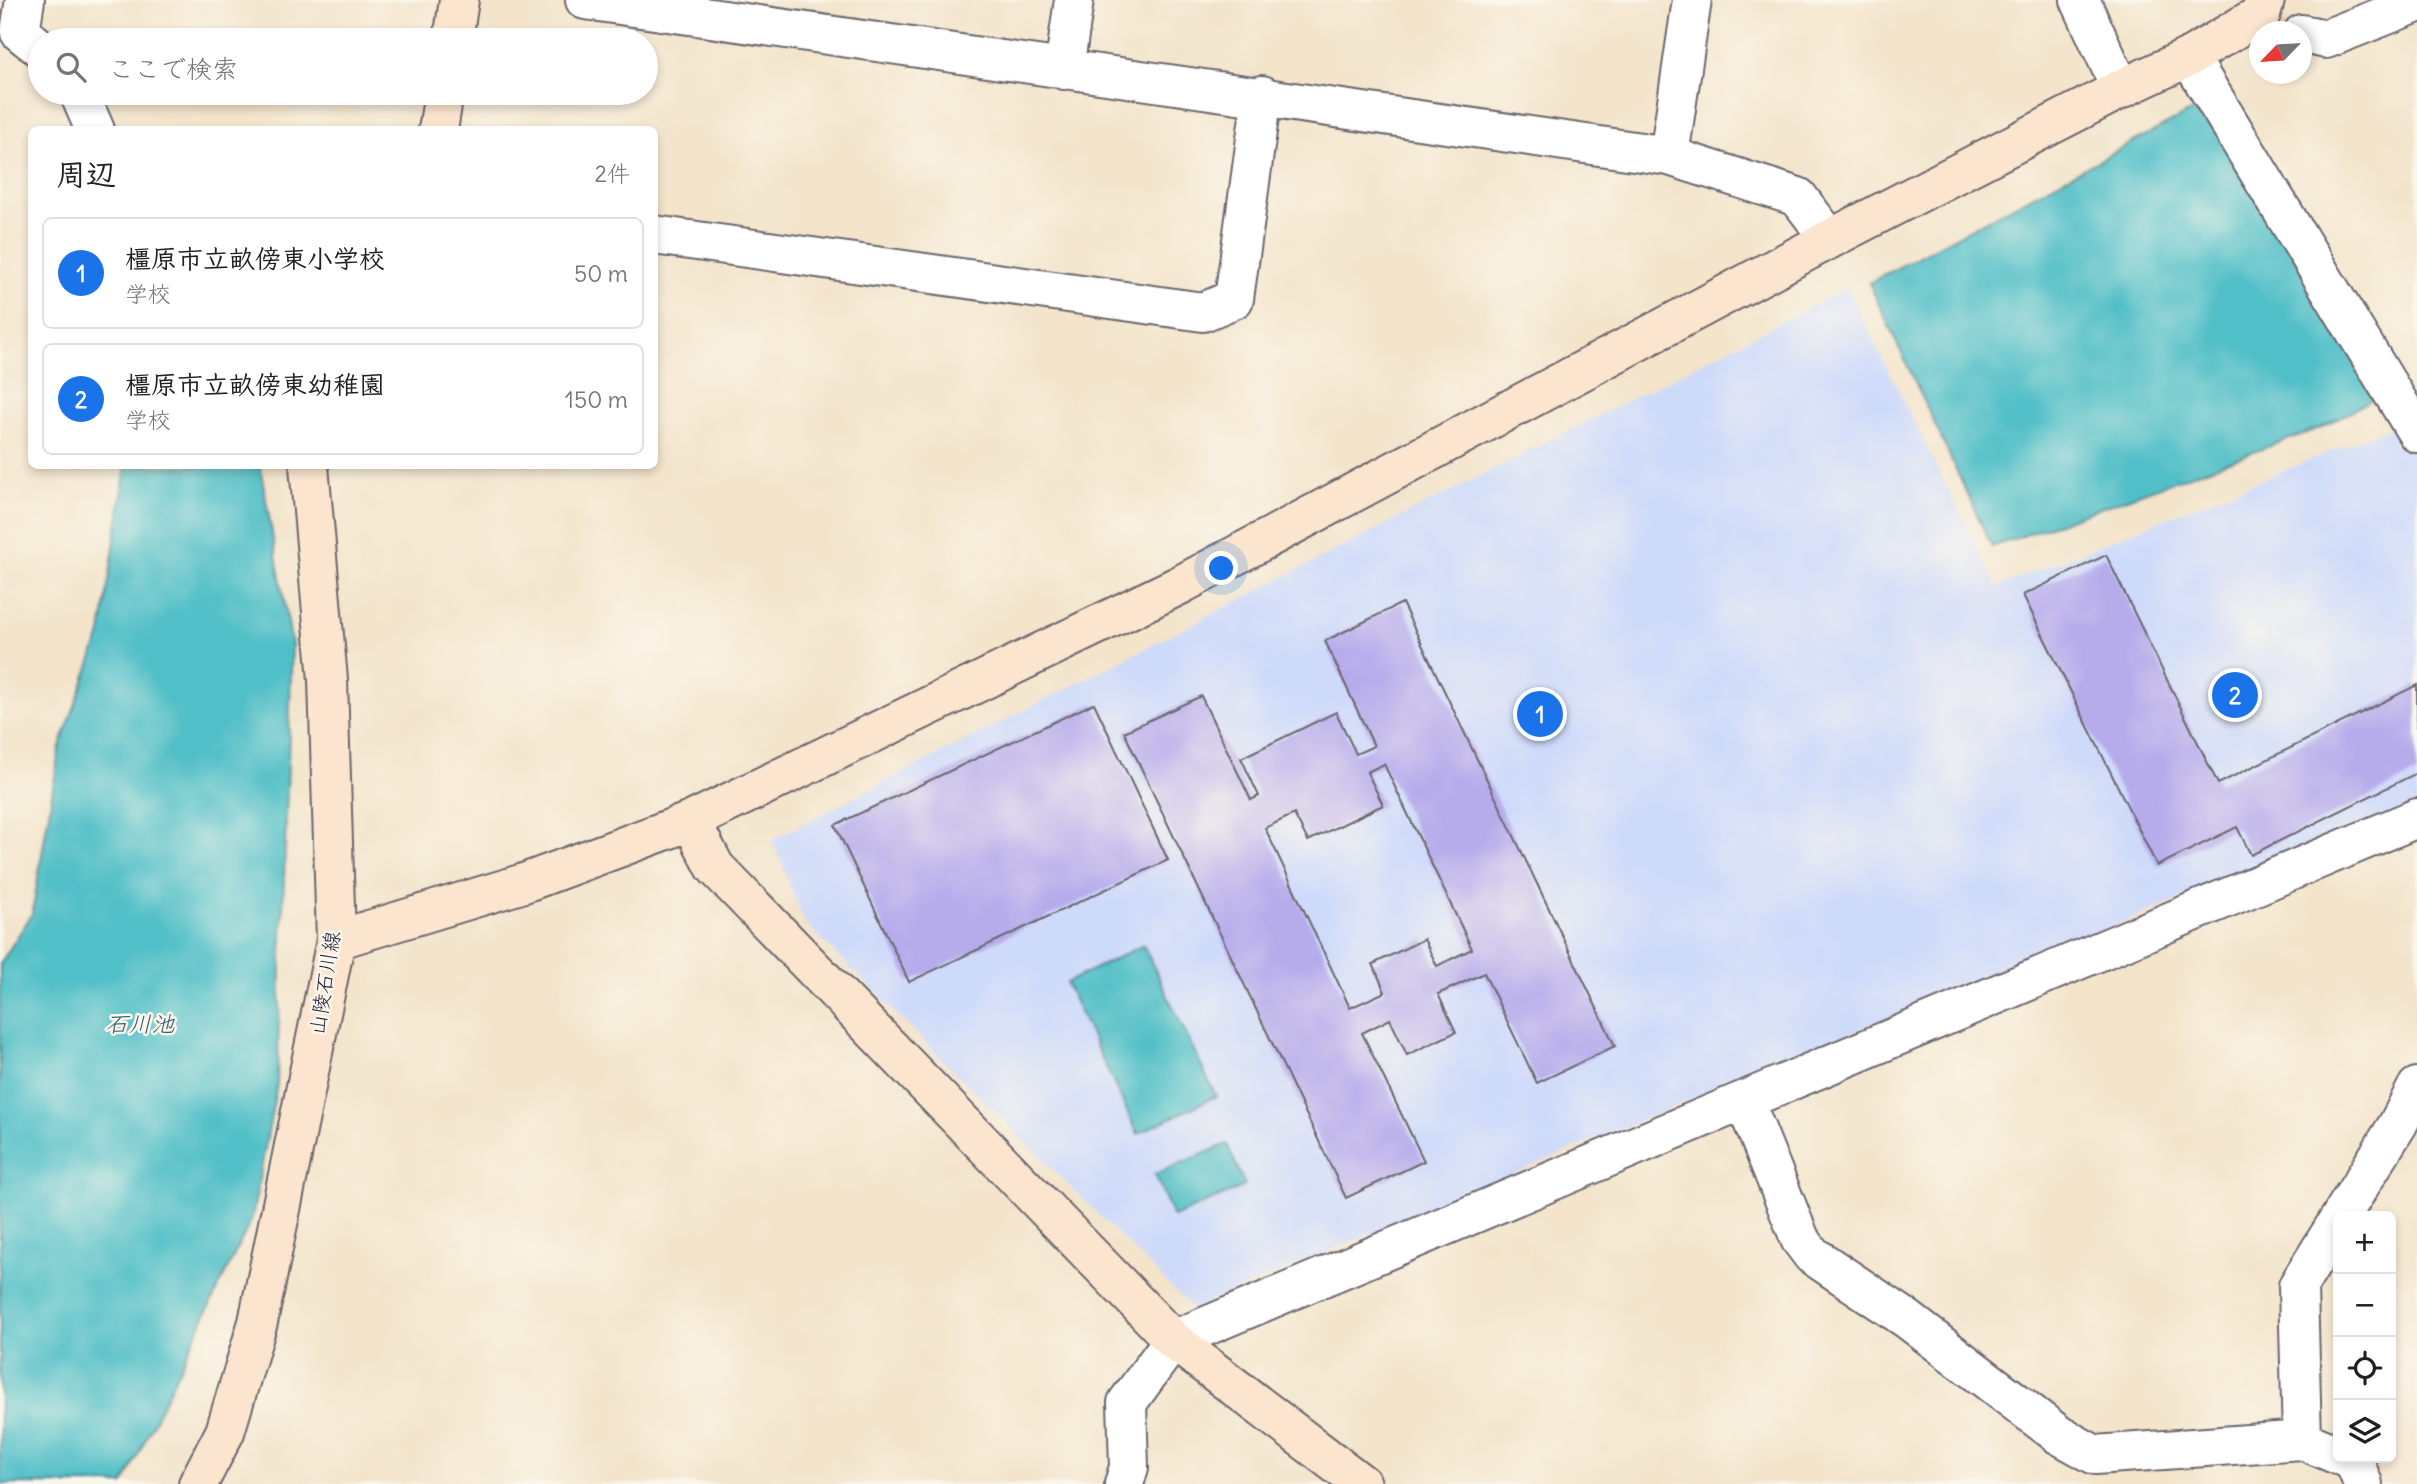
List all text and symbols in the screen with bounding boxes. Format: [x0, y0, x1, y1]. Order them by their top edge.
north arrow [2249, 21, 2312, 84]
search box [28, 28, 658, 105]
icon: search [52, 48, 90, 86]
text: ここで検索 [108, 52, 238, 85]
text: 周辺 [56, 155, 116, 193]
text: 2件 [594, 159, 630, 188]
text: 橿原市立畝傍東小学校 [125, 242, 385, 275]
text: 1 [76, 259, 86, 288]
text: 50 m [574, 259, 628, 288]
text: 学校 [125, 279, 171, 308]
text: 橿原市立畝傍東幼稚園 [125, 368, 385, 401]
text: 2 [75, 385, 87, 414]
text: 150 m [565, 385, 628, 414]
text: 学校 [125, 405, 171, 434]
your location [1204, 551, 1238, 585]
pin: 2 [2212, 669, 2258, 721]
pin: 1 [1517, 688, 1563, 740]
street label: 山陵石川線 [303, 929, 346, 1037]
water label: 石川池 [106, 1009, 176, 1038]
map controls [2333, 1211, 2396, 1463]
button: + [2333, 1211, 2396, 1274]
button: − [2333, 1274, 2396, 1337]
button: locate [2333, 1337, 2396, 1400]
button: layers [2333, 1400, 2396, 1463]

